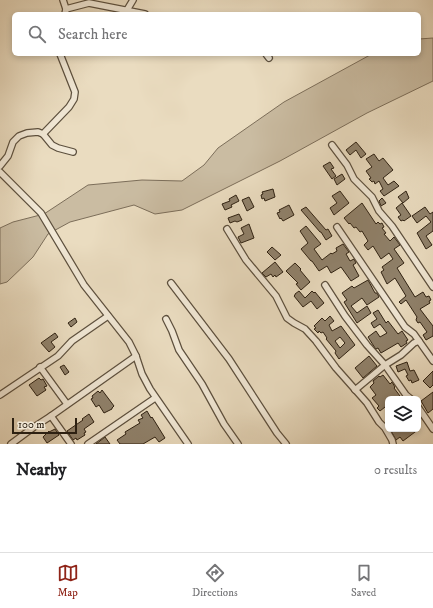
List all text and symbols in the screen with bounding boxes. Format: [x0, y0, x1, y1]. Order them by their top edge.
search box [12, 12, 421, 56]
icon: search [26, 23, 48, 45]
text: Search here [58, 25, 127, 44]
map controls [385, 396, 421, 432]
button: layers [385, 396, 421, 432]
scale bar [12, 416, 77, 435]
text: 100 m [18, 418, 44, 432]
text: Nearby [16, 459, 66, 481]
text: 0 results [374, 462, 417, 478]
tab: Map [57, 562, 79, 600]
tab: Directions [192, 562, 238, 600]
tab: Saved [351, 562, 376, 600]

